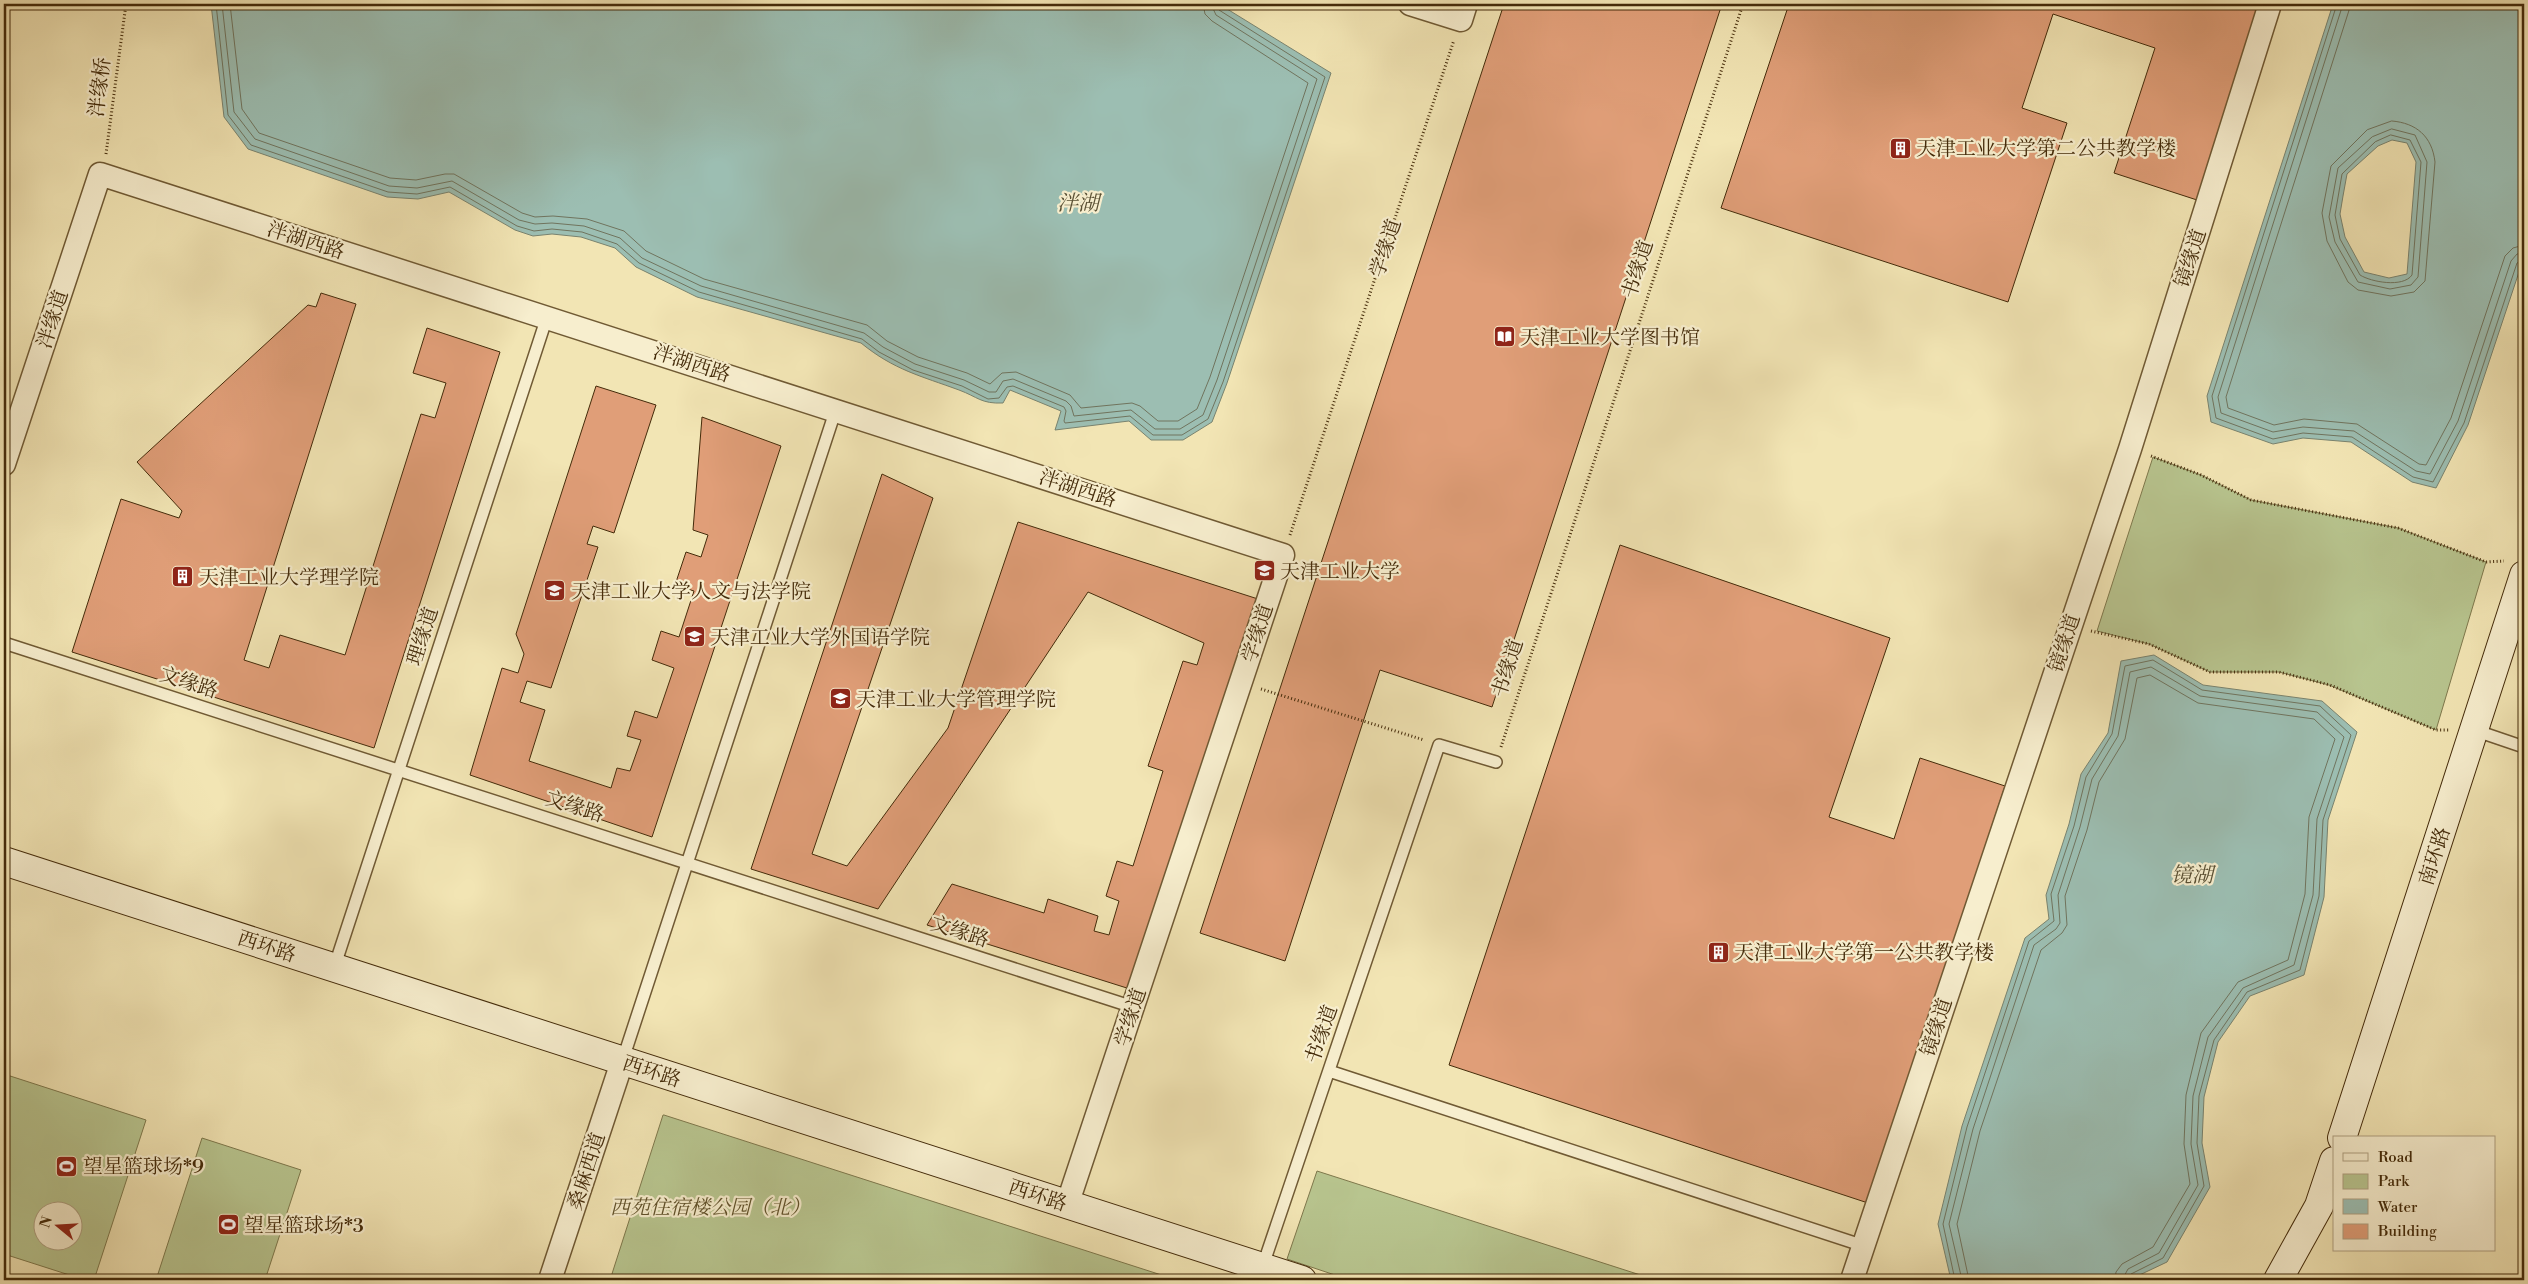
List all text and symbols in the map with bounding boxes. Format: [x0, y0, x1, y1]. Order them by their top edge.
street label: 泮缘桥 [84, 56, 117, 118]
building icon: 天津工业大学第二公共教学楼 [1888, 136, 1912, 160]
place label: 天津工业大学第二公共教学楼 [1916, 137, 2176, 162]
water label: 泮湖 [1057, 191, 1103, 217]
street label: 学缘道 [1365, 216, 1408, 281]
street label: 泮湖西路 [264, 217, 347, 266]
street label: 镜缘道 [2170, 226, 2213, 291]
street label: 书缘道 [1617, 237, 1660, 302]
street label: 泮缘道 [32, 287, 75, 352]
library icon: 天津工业大学图书馆 [1492, 325, 1516, 349]
place label: 天津工业大学图书馆 [1520, 326, 1700, 351]
street label: 泮湖西路 [650, 340, 733, 389]
street label: 泮湖西路 [1036, 465, 1119, 514]
school or university icon: 天津工业大学 [1252, 559, 1276, 583]
place label: 天津工业大学 [1280, 560, 1400, 585]
building icon: 天津工业大学理学院 [171, 565, 195, 589]
place label: 天津工业大学理学院 [199, 566, 379, 591]
school or university icon: 天津工业大学人文与法学院 [543, 579, 567, 603]
place label: 天津工业大学人文与法学院 [571, 580, 811, 605]
street label: 学缘道 [1237, 601, 1280, 666]
street label: 理缘道 [402, 604, 445, 669]
street label: 镜缘道 [2044, 611, 2087, 676]
school or university icon: 天津工业大学外国语学院 [682, 625, 706, 649]
place label: 天津工业大学外国语学院 [710, 626, 930, 651]
street label: 书缘道 [1487, 636, 1530, 701]
street label: 文缘路 [156, 662, 221, 705]
school or university icon: 天津工业大学管理学院 [828, 687, 852, 711]
place label: 天津工业大学管理学院 [856, 688, 1056, 713]
street label: 文缘路 [542, 786, 607, 829]
street label: 南环路 [2414, 824, 2457, 889]
water label: 镜湖 [2171, 863, 2217, 889]
street label: 文缘路 [927, 911, 992, 954]
street label: 西环路 [234, 926, 299, 969]
building icon: 天津工业大学第一公共教学楼 [1706, 940, 1730, 964]
place label: 天津工业大学第一公共教学楼 [1734, 941, 1994, 966]
street label: 学缘道 [1110, 985, 1153, 1050]
street label: 镜缘道 [1916, 995, 1959, 1060]
street label: 书缘道 [1301, 1002, 1344, 1067]
street label: 西环路 [619, 1051, 684, 1094]
street label: 桑麻西道 [563, 1130, 612, 1213]
legend [2333, 1136, 2496, 1252]
text: Road [2378, 1148, 2413, 1167]
sports icon: 望星篮球场*9 [55, 1154, 79, 1178]
place label: 望星篮球场*9 [83, 1155, 204, 1180]
text: Park [2378, 1172, 2410, 1191]
street label: 西环路 [1005, 1175, 1070, 1218]
park label: 西苑住宿楼公园（北） [610, 1196, 810, 1221]
text: Water [2377, 1198, 2418, 1217]
north arrow [32, 1202, 82, 1252]
sports icon: 望星篮球场*3 [216, 1213, 240, 1237]
text: N [36, 1214, 57, 1230]
place label: 望星篮球场*3 [244, 1214, 364, 1239]
text: Building [2377, 1222, 2437, 1241]

